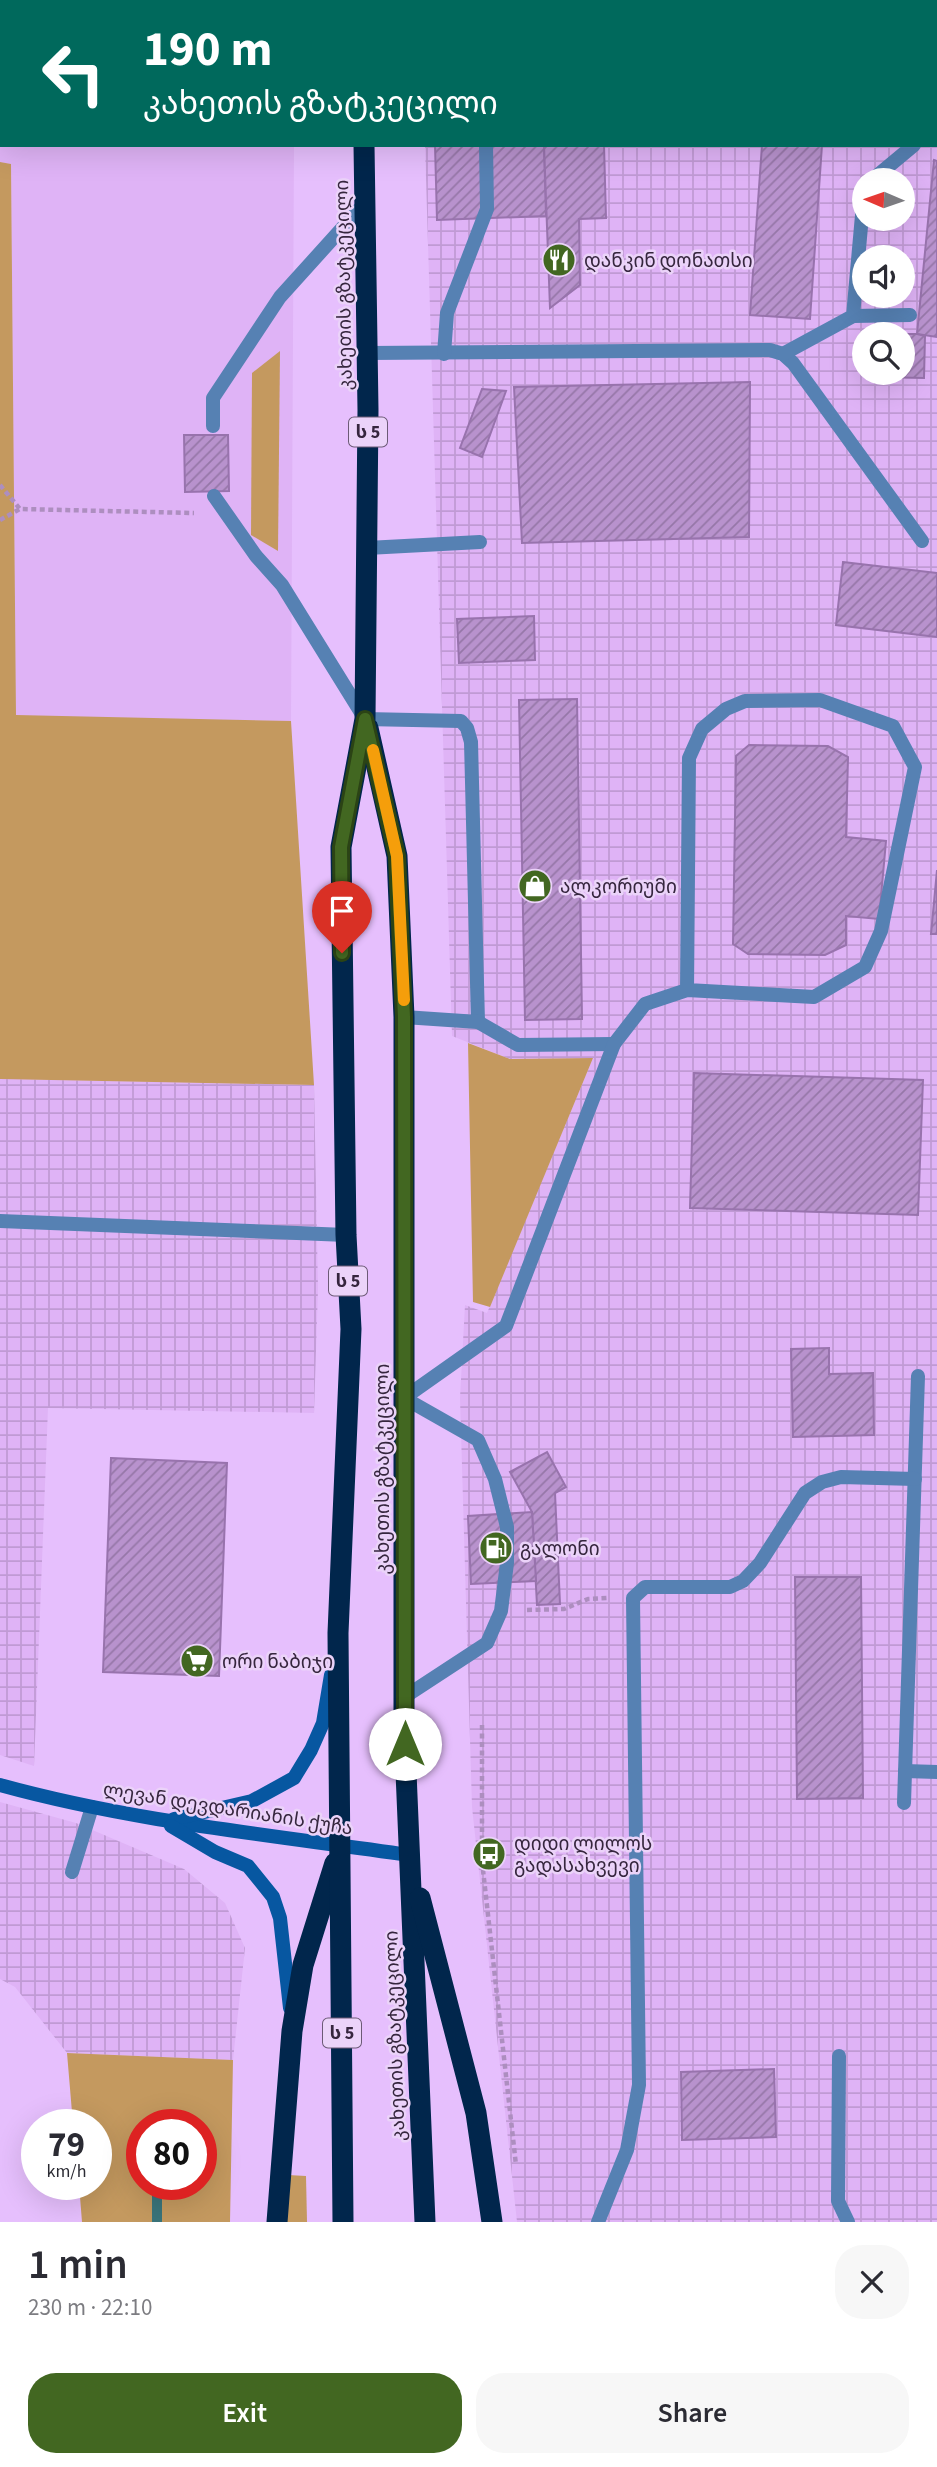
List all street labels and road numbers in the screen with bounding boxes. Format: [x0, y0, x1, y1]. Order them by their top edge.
street label: კახეთის გზატკეცილი [329, 179, 360, 391]
road number: ს 5 [349, 418, 387, 446]
road number: ს 5 [329, 1266, 367, 1296]
street label: კახეთის გზატკეცილი [370, 1364, 397, 1574]
street label: ლევან დევდარიანის ქუჩა [101, 1776, 355, 1843]
street label: კახეთის გზატკეცილი [378, 1930, 413, 2142]
road number: ს 5 [323, 2019, 361, 2048]

